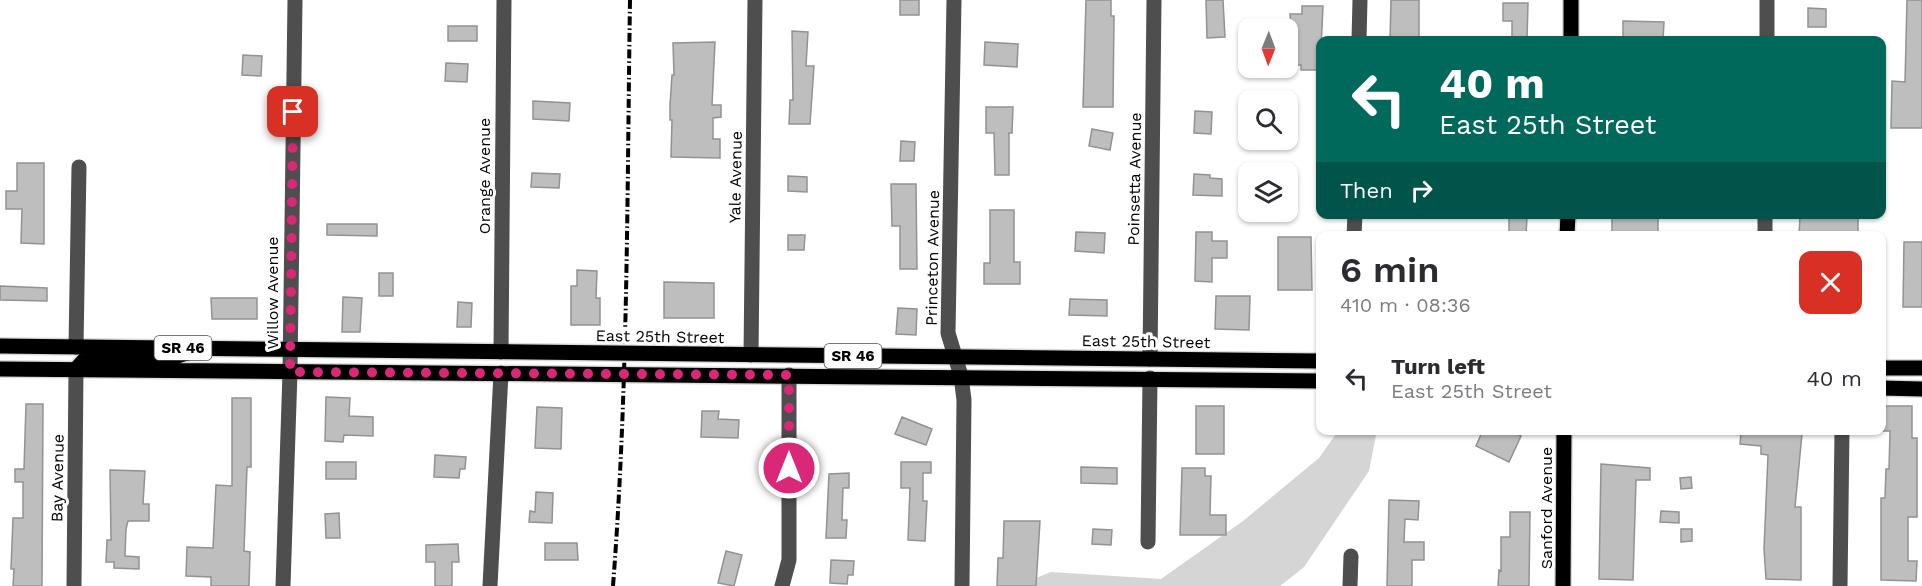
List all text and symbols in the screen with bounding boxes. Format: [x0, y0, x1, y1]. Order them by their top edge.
north arrow [1238, 18, 1298, 78]
map controls [1238, 18, 1298, 222]
text: 40 m [1439, 59, 1545, 108]
icon: left [1340, 60, 1418, 138]
pin [267, 86, 318, 137]
button: search [1238, 90, 1298, 150]
icon: arrive [276, 95, 309, 128]
text: East 25th Street [1439, 109, 1656, 141]
street label: Poinsetta Avenue [1124, 112, 1145, 246]
street label: Orange Avenue [475, 118, 494, 234]
street label: Yale Avenue [725, 131, 746, 223]
button: layers [1238, 162, 1298, 222]
icon: right [1405, 174, 1438, 207]
text: Then [1340, 178, 1393, 203]
street label: Princeton Avenue [922, 190, 943, 326]
street label: Willow Avenue [263, 236, 282, 350]
text: 6 min [1340, 249, 1440, 291]
button: close [1799, 251, 1862, 314]
text: 410 m · 08:36 [1340, 293, 1471, 317]
street label: East 25th Street [595, 326, 725, 347]
street label: East 25th Street [1081, 331, 1211, 352]
road number: SR 46 [154, 336, 212, 360]
road number: SR 46 [824, 344, 882, 368]
text: Turn left [1391, 354, 1485, 379]
icon: left [1340, 362, 1373, 395]
text: 40 m [1806, 366, 1862, 391]
text: East 25th Street [1391, 379, 1552, 403]
street label: Bay Avenue [47, 434, 68, 522]
position arrow [757, 436, 821, 500]
street label: Sanford Avenue [1537, 447, 1556, 569]

